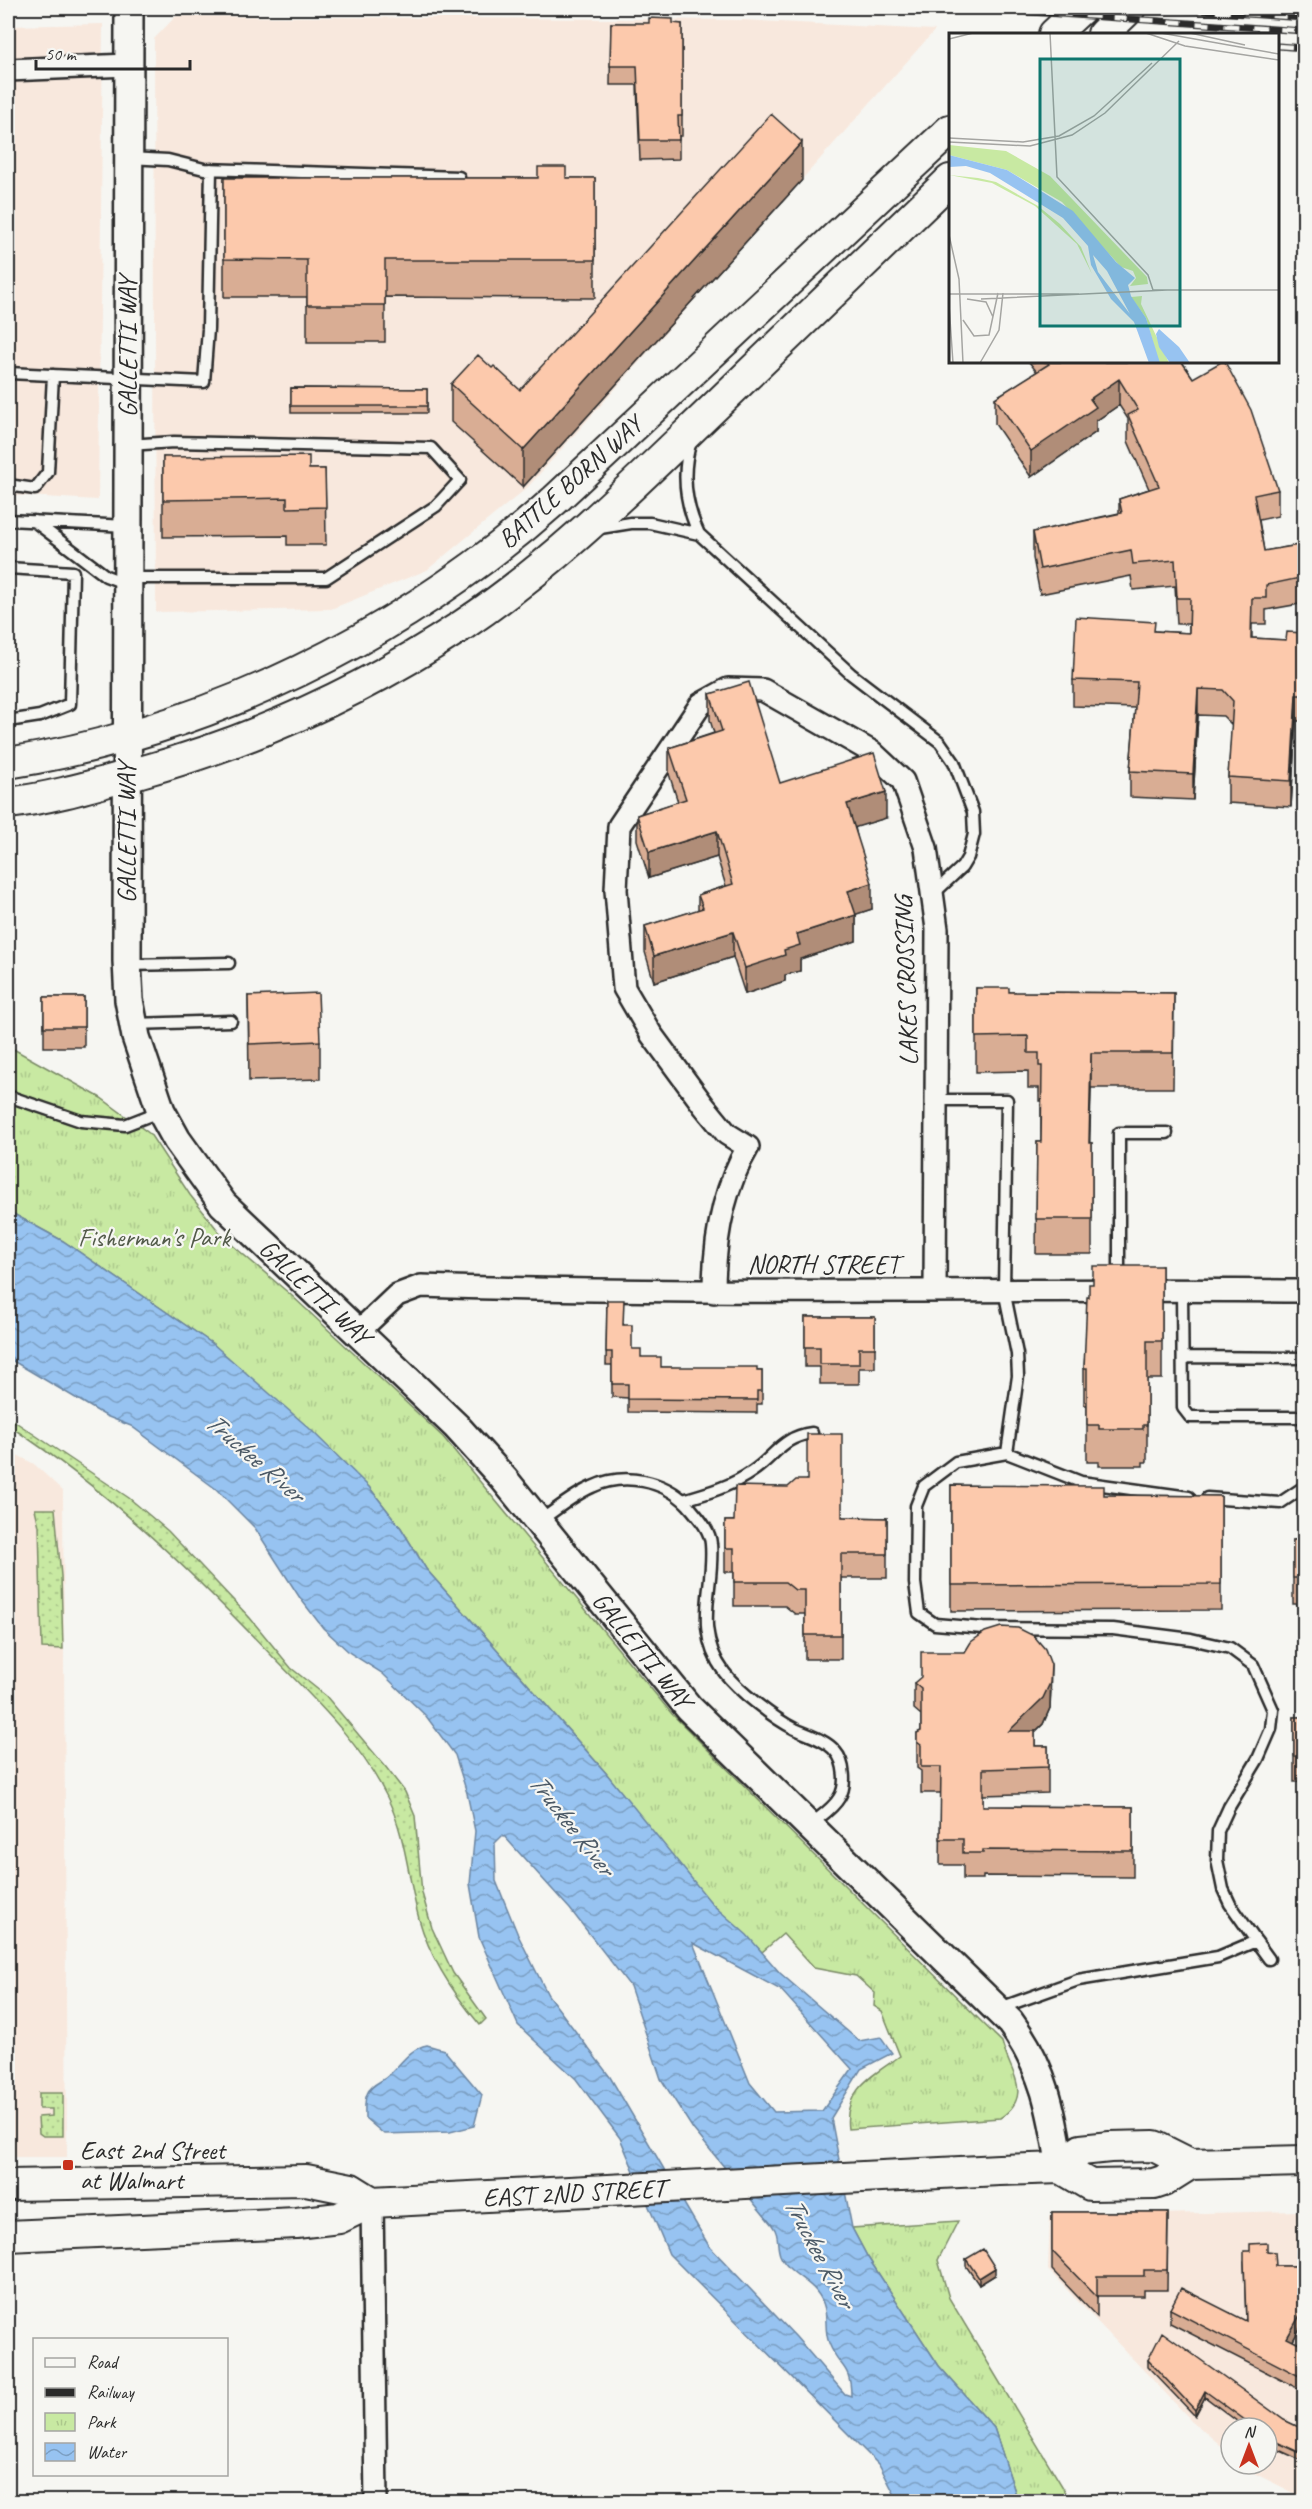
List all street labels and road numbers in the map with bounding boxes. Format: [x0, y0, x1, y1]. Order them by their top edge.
street label: GALLETTI WAY [111, 272, 144, 417]
street label: BATTLE BORN WAY [491, 406, 652, 555]
street label: GALLETTI WAY [110, 758, 143, 903]
street label: LAKES CROSSING [886, 892, 925, 1066]
street label: GALLETTI WAY [252, 1232, 381, 1355]
street label: NORTH STREET [747, 1248, 905, 1281]
street label: GALLETTI WAY [585, 1585, 702, 1719]
street label: EAST 2ND STREET [482, 2171, 673, 2214]

